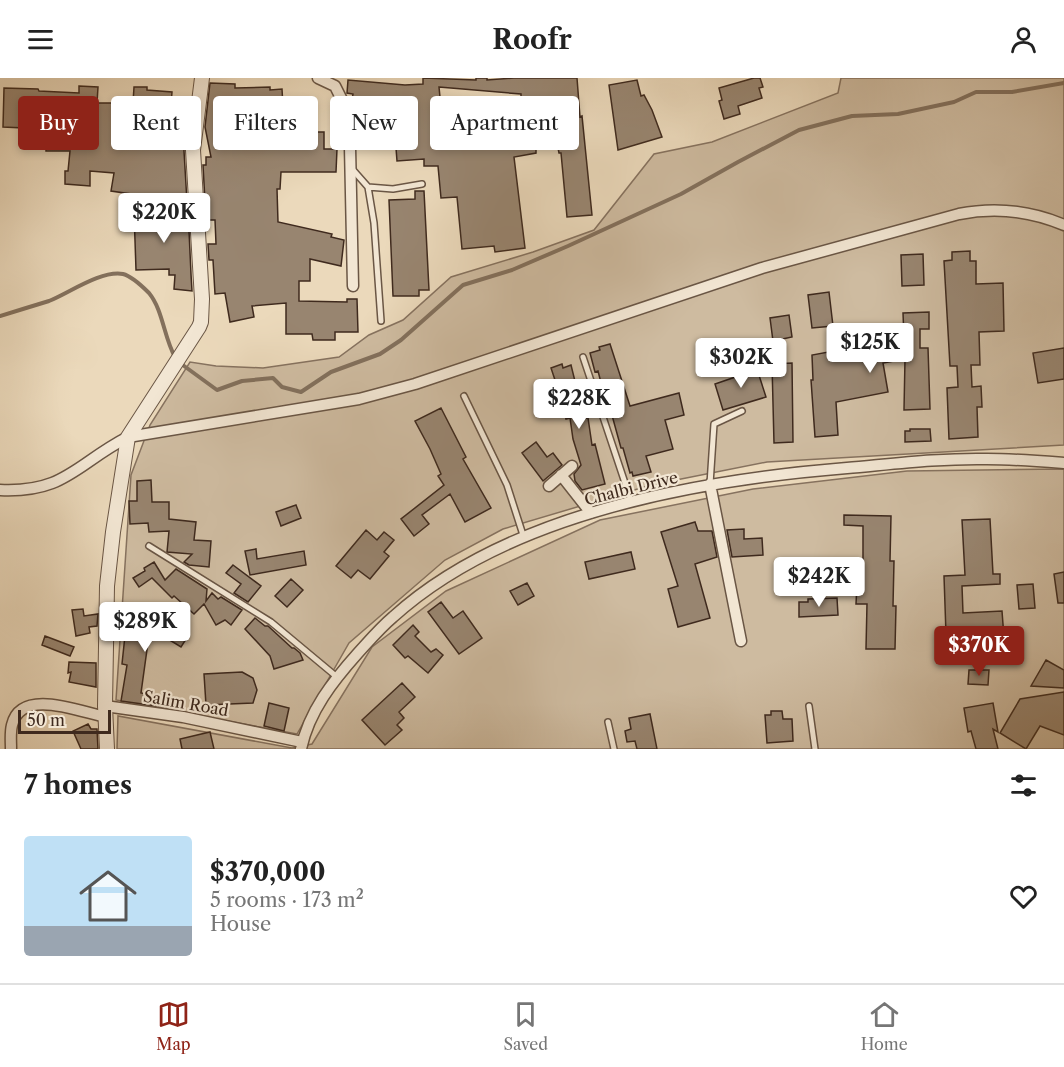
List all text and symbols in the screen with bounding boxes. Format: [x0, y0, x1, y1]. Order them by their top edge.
icon: menu [24, 23, 57, 56]
text: Roofr [492, 23, 572, 56]
icon: person [1007, 23, 1040, 56]
chip: Buy [18, 96, 99, 150]
chip: Rent [111, 96, 201, 150]
chip: Filters [213, 96, 318, 150]
chip: New [330, 96, 418, 150]
chip: Apartment [430, 96, 579, 150]
pin: $220K [122, 193, 206, 244]
text: $220K [132, 200, 196, 224]
pin: $125K [828, 323, 912, 374]
text: $125K [841, 330, 900, 354]
pin: $302K [699, 338, 783, 389]
text: $302K [710, 345, 773, 369]
pin: $228K [537, 379, 621, 430]
text: $228K [547, 386, 611, 410]
street label: Chalbi Drive [582, 467, 680, 509]
pin: $242K [777, 557, 861, 608]
text: $242K [788, 564, 850, 588]
pin: $289K [103, 602, 187, 653]
text: $289K [113, 609, 177, 633]
pin: $370K [937, 626, 1021, 677]
text: $370K [948, 633, 1010, 657]
street label: Salim Road [142, 686, 230, 720]
scale bar [18, 707, 111, 734]
text: 50 m [27, 710, 65, 730]
text: 7 homes [24, 769, 132, 801]
icon: filters [1007, 769, 1040, 802]
text: $370,000 [210, 856, 326, 888]
icon: home [72, 860, 144, 932]
icon: heart [1007, 880, 1040, 913]
text: 5 rooms · 173 m² [210, 888, 364, 912]
text: House [210, 912, 271, 936]
tab: Map [156, 998, 191, 1054]
tab: Saved [503, 998, 548, 1054]
tab: Home [861, 998, 908, 1054]

